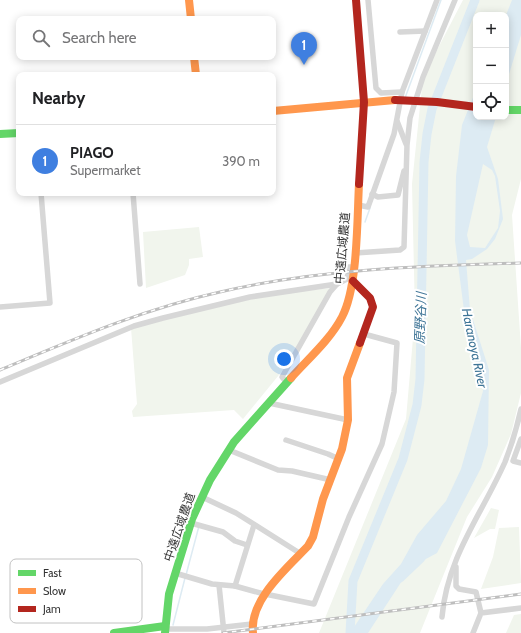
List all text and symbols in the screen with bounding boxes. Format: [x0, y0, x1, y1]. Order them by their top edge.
map controls [473, 12, 509, 120]
button: + [473, 12, 509, 48]
search box [16, 16, 276, 60]
icon: search [30, 27, 52, 49]
text: Search here [62, 29, 137, 47]
pin: 1 [291, 32, 317, 65]
button: − [473, 48, 509, 84]
button: locate [473, 84, 509, 120]
text: Nearby [32, 88, 85, 108]
text: PIAGO [70, 144, 114, 162]
text: 1 [43, 153, 47, 169]
text: 390 m [222, 153, 260, 169]
text: Supermarket [70, 162, 141, 178]
street label: 中遠広域農道 [331, 211, 353, 285]
water label: 原野谷川 [411, 290, 429, 344]
water label: Haranoya River [459, 307, 491, 390]
your location [274, 349, 294, 369]
street label: 中遠広域農道 [160, 491, 198, 563]
legend [10, 559, 142, 623]
text: Fast [43, 566, 62, 580]
text: Slow [43, 584, 66, 598]
text: Jam [42, 602, 61, 616]

